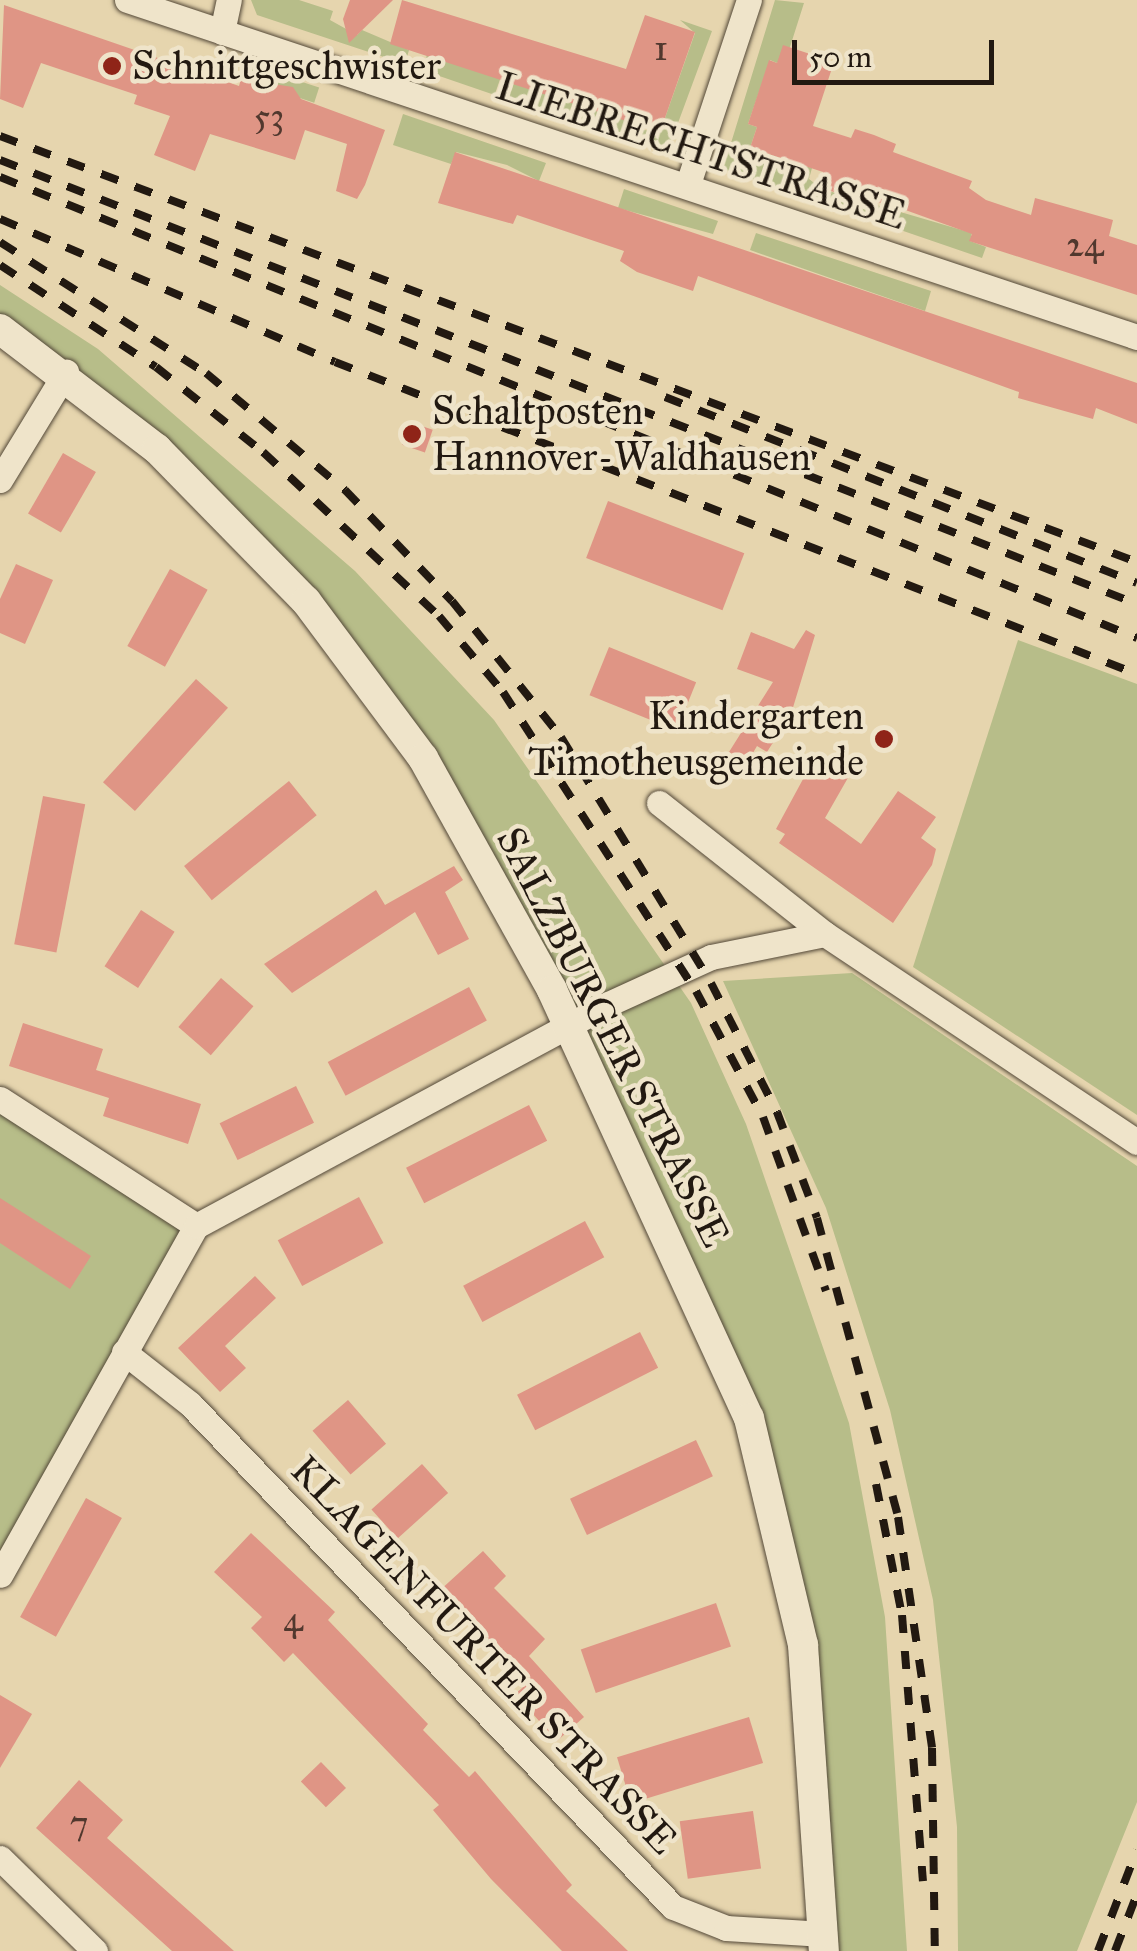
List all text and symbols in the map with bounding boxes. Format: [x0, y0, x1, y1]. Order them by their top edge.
scale bar [797, 20, 1000, 82]
house number: 1 [654, 28, 668, 70]
text: 50 m [809, 39, 872, 75]
place label: Schnittgeschwister [132, 42, 441, 90]
marker: Schnittgeschwister [101, 55, 123, 77]
street label: LIEBRECHTSTRASSE [490, 62, 912, 240]
house number: 53 [254, 96, 284, 138]
house number: 24 [1067, 224, 1103, 266]
place label: Schaltposten Hannover-Waldhausen [432, 387, 811, 481]
marker: Schaltposten Hannover-Waldhausen [401, 423, 423, 445]
place label: Kindergarten Timotheusgemeinde [528, 692, 864, 786]
marker: Kindergarten Timotheusgemeinde [873, 728, 895, 750]
street label: SALZBURGER STRASSE [486, 819, 740, 1255]
street label: KLAGENFURTER STRASSE [281, 1446, 687, 1864]
house number: 4 [283, 1599, 303, 1641]
house number: 7 [70, 1803, 88, 1845]

